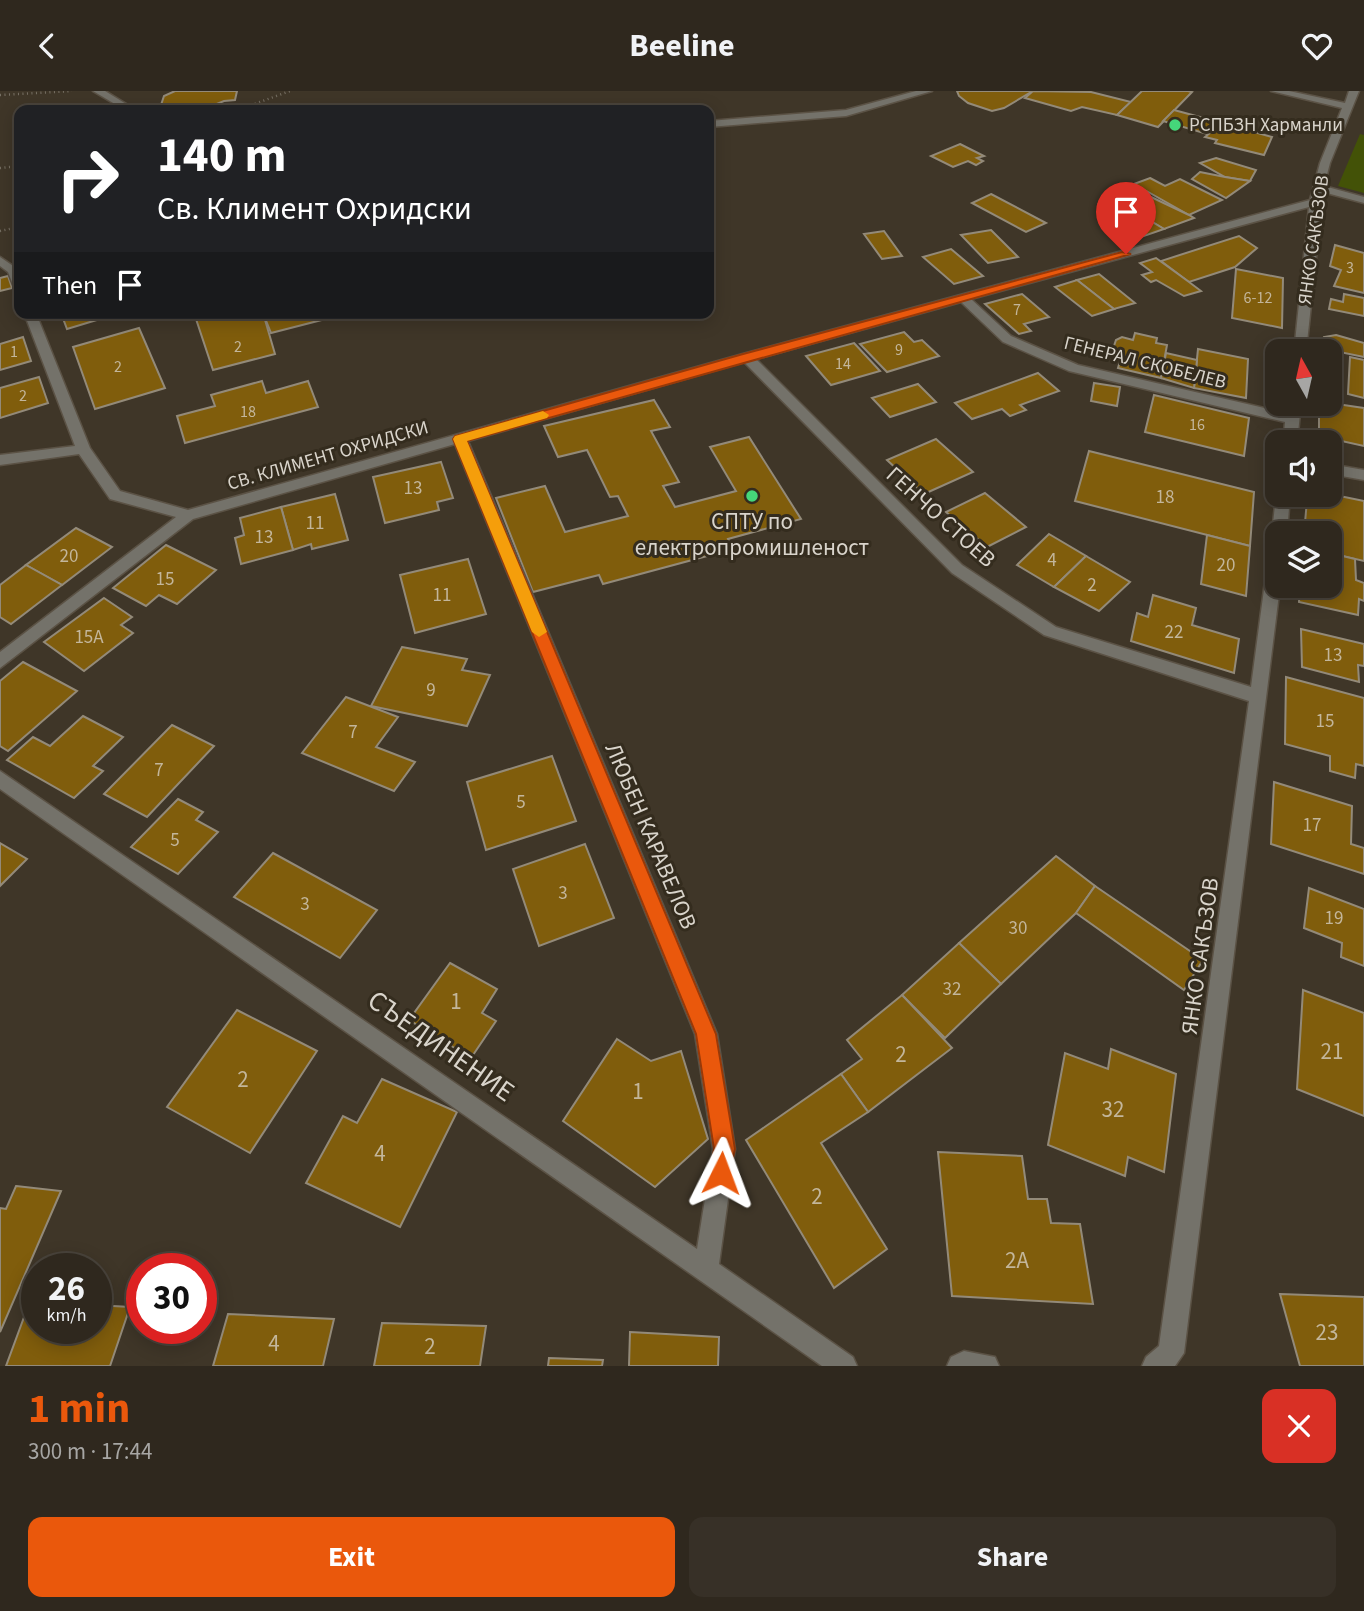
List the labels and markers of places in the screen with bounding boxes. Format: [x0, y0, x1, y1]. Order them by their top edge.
place label: РСПБЗН Харманли [1189, 112, 1343, 139]
marker: РСПБЗН Харманли [1167, 117, 1183, 133]
pin [1096, 182, 1156, 254]
marker: СПТУ по електропромишленост [744, 488, 760, 504]
place label: СПТУ по електропромишленост [635, 505, 869, 564]

